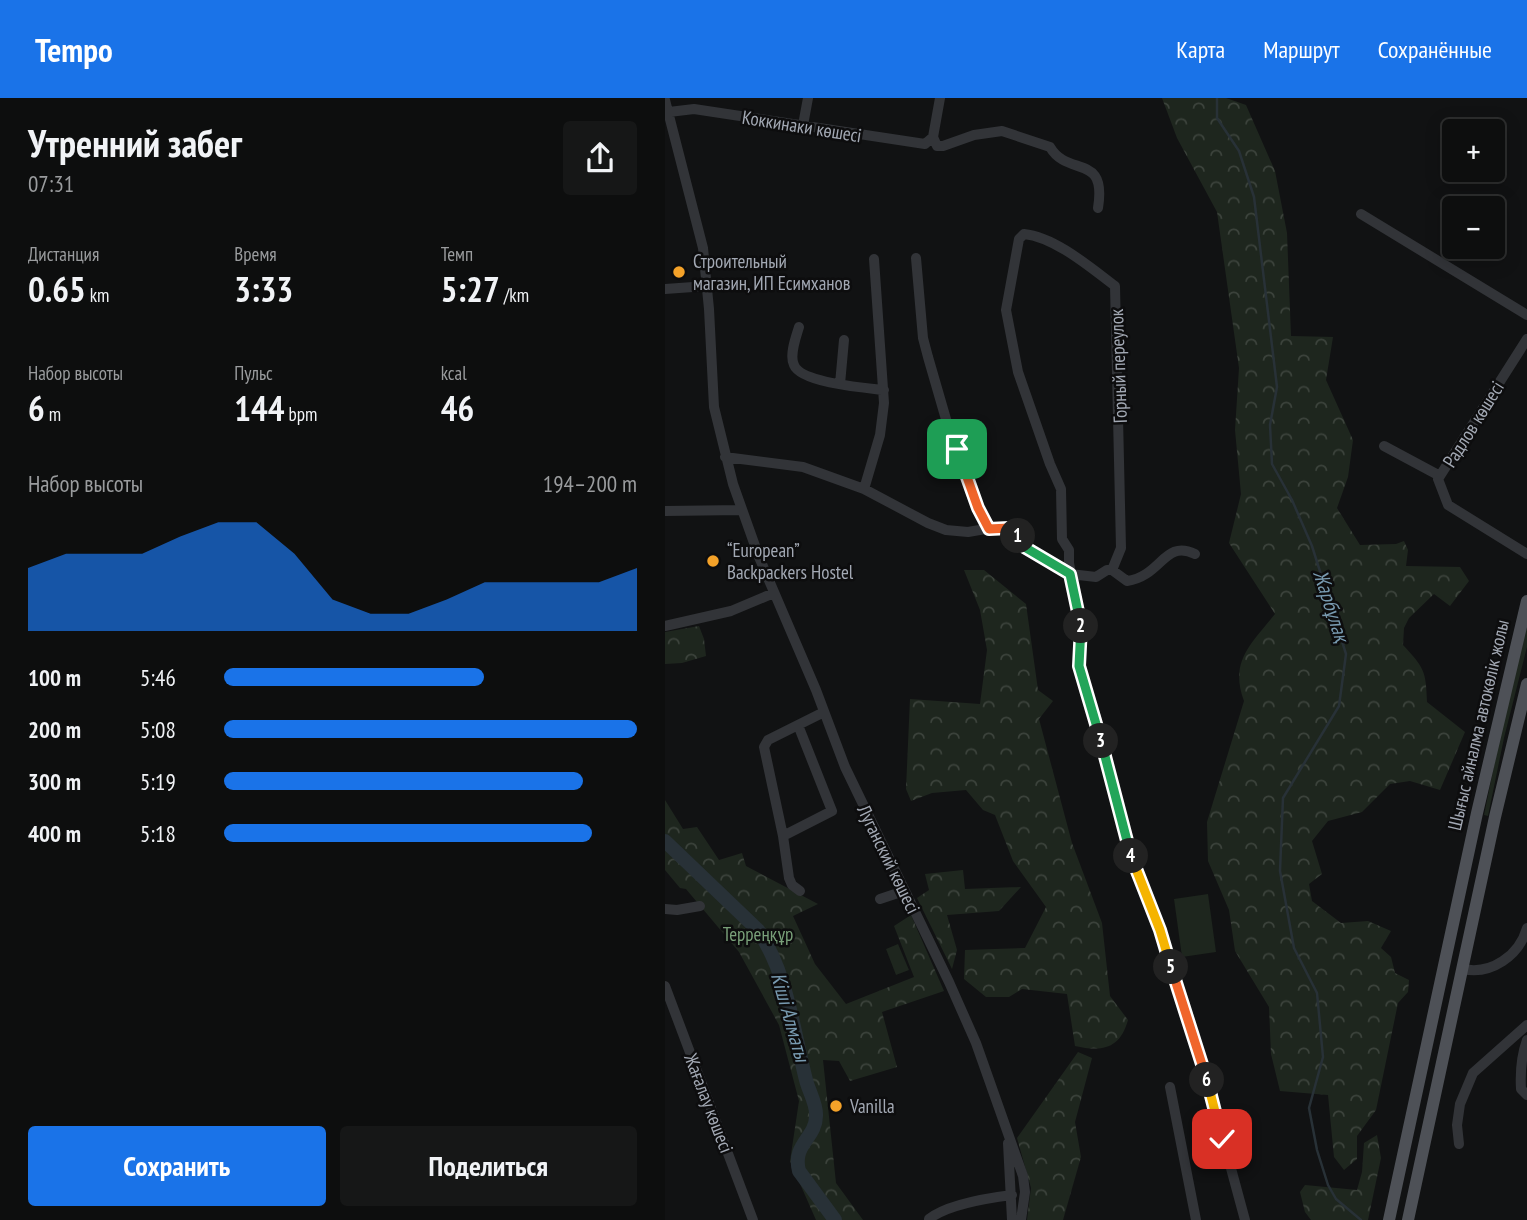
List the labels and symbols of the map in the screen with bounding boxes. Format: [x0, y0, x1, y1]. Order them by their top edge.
street label: Коккинаки көшесі [741, 105, 863, 147]
place label: Строительный магазин, ИП Есимханов [693, 249, 850, 295]
marker: Строительный магазин, ИП Есимханов [671, 264, 687, 280]
street label: Горный переулок [1104, 308, 1132, 424]
street label: Радлов көшесі [1437, 376, 1509, 472]
pin [927, 419, 987, 479]
pin: 1 [1001, 518, 1035, 554]
place label: “European” Backpackers Hostel [727, 538, 854, 584]
marker: “European” Backpackers Hostel [705, 553, 721, 569]
water label: Жарбұлақ [1307, 565, 1357, 648]
pin: 2 [1063, 608, 1099, 644]
street label: Шығыс айналма автокөлік жолы [1442, 617, 1514, 833]
pin: 3 [1083, 724, 1118, 758]
street label: Луганский көшесі [852, 800, 926, 917]
pin: 4 [1113, 838, 1149, 874]
park label: Терреңқұр [723, 922, 793, 946]
pin: 5 [1154, 950, 1189, 984]
water label: Кіші Алматы [765, 969, 817, 1066]
street label: Жағалау көшесі [679, 1049, 739, 1156]
pin: 6 [1189, 1062, 1225, 1098]
place label: Vanilla [849, 1094, 895, 1118]
marker: Vanilla [828, 1098, 844, 1114]
pin [1192, 1109, 1252, 1169]

